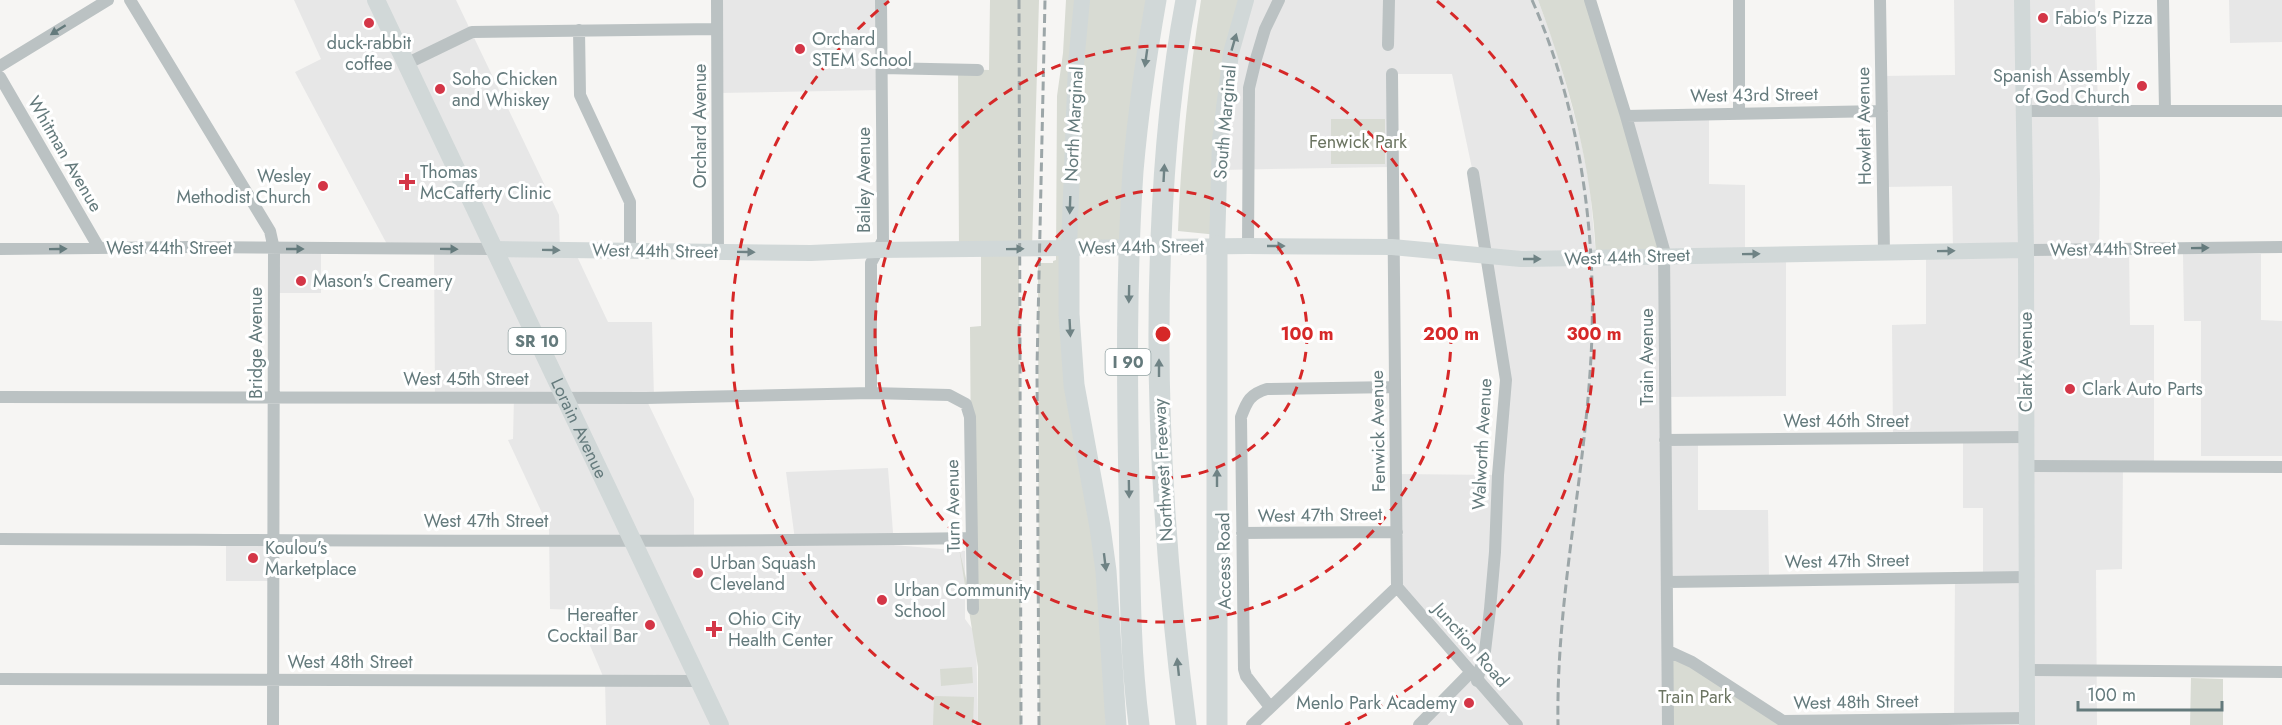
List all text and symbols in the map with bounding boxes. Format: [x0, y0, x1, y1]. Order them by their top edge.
place label: Fabio's Pizza [2055, 5, 2153, 31]
marker: Fabio's Pizza [2036, 11, 2050, 25]
marker: duck-rabbit coffee [362, 16, 376, 30]
one-way arrow [50, 25, 66, 36]
place label: Orchard STEM School [812, 26, 912, 73]
place label: duck-rabbit coffee [327, 30, 412, 77]
one-way arrow [1230, 33, 1239, 51]
marker: Orchard STEM School [793, 42, 807, 56]
one-way arrow [1142, 48, 1151, 67]
place label: Spanish Assembly of God Church [1993, 63, 2130, 110]
street label: Orchard Avenue [687, 64, 713, 188]
street label: South Marginal [1207, 64, 1243, 180]
place label: Soho Chicken and Whiskey [452, 66, 558, 113]
street label: North Marginal [1058, 66, 1090, 182]
street label: Howlett Avenue [1850, 67, 1878, 185]
marker: Spanish Assembly of God Church [2135, 79, 2149, 93]
street label: West 43rd Street [1690, 81, 1819, 109]
marker: Soho Chicken and Whiskey [433, 82, 447, 96]
street label: Whitman Avenue [21, 91, 109, 217]
street label: Bailey Avenue [851, 127, 877, 233]
park label: Fenwick Park [1309, 129, 1407, 155]
place label: Thomas McCafferty Clinic [420, 159, 551, 206]
place label: Wesley Methodist Church [176, 163, 311, 210]
one-way arrow [1159, 163, 1168, 182]
marker: Thomas McCafferty Clinic [398, 173, 416, 191]
marker: Wesley Methodist Church [316, 179, 330, 193]
one-way arrow [1066, 196, 1075, 215]
street label: West 44th Street [1078, 233, 1205, 261]
street label: West 44th Street [106, 235, 233, 261]
street label: West 44th Street [2050, 235, 2177, 263]
street label: West 44th Street [592, 237, 719, 265]
one-way arrow [1266, 241, 1285, 251]
street label: West 44th Street [1564, 242, 1691, 272]
one-way arrow [2190, 243, 2209, 253]
one-way arrow [49, 244, 68, 253]
one-way arrow [286, 244, 305, 254]
one-way arrow [439, 244, 458, 253]
one-way arrow [1006, 244, 1025, 254]
one-way arrow [542, 245, 561, 255]
one-way arrow [1937, 246, 1956, 256]
one-way arrow [737, 247, 756, 257]
one-way arrow [1742, 249, 1761, 259]
one-way arrow [1522, 254, 1541, 264]
place label: Mason's Creamery [313, 268, 452, 294]
marker: Mason's Creamery [294, 274, 308, 288]
one-way arrow [1124, 284, 1133, 303]
street label: Bridge Avenue [243, 287, 269, 399]
street label: Train Avenue [1634, 308, 1660, 406]
street label: Clark Avenue [2013, 312, 2039, 412]
one-way arrow [1065, 318, 1074, 337]
text: 100 m [1280, 321, 1334, 347]
text: 200 m [1423, 321, 1479, 347]
text: 300 m [1566, 321, 1622, 347]
centre of rings [1153, 324, 1173, 344]
road number: SR 10 [508, 328, 566, 354]
road number: I 90 [1106, 349, 1150, 375]
one-way arrow [1154, 358, 1164, 377]
street label: West 45th Street [403, 366, 529, 392]
street label: Fenwick Avenue [1364, 370, 1392, 492]
street label: Lorain Avenue [544, 374, 614, 483]
place label: Clark Auto Parts [2082, 376, 2203, 402]
street label: Walworth Avenue [1466, 377, 1498, 511]
marker: Clark Auto Parts [2063, 382, 2077, 396]
street label: Northwest Freeway [1146, 398, 1180, 542]
street label: West 46th Street [1783, 408, 1909, 434]
street label: Turn Avenue [939, 459, 967, 553]
one-way arrow [1212, 468, 1222, 487]
one-way arrow [1124, 479, 1134, 498]
street label: West 47th Street [1257, 501, 1383, 529]
street label: West 47th Street [424, 508, 549, 534]
street label: Access Road [1210, 512, 1238, 610]
place label: Koulou's Marketplace [265, 535, 357, 582]
street label: West 47th Street [1784, 547, 1910, 575]
place label: Urban Squash Cleveland [710, 550, 816, 597]
marker: Koulou's Marketplace [246, 551, 260, 565]
one-way arrow [1100, 553, 1109, 572]
marker: Urban Squash Cleveland [691, 566, 705, 580]
place label: Urban Community School [894, 577, 1031, 624]
marker: Urban Community School [875, 593, 889, 607]
street label: Junction Road [1426, 596, 1515, 693]
place label: Hereafter Cocktail Bar [547, 602, 639, 649]
place label: Ohio City Health Center [728, 606, 834, 653]
marker: Hereafter Cocktail Bar [643, 618, 657, 632]
marker: Ohio City Health Center [705, 620, 723, 638]
street label: West 48th Street [287, 649, 413, 675]
one-way arrow [1174, 657, 1183, 676]
scale bar [2078, 674, 2222, 712]
text: 100 m [2087, 682, 2136, 708]
park label: Train Park [1658, 684, 1732, 710]
street label: West 48th Street [1793, 688, 1919, 716]
place label: Menlo Park Academy [1296, 690, 1457, 716]
marker: Menlo Park Academy [1462, 696, 1476, 710]

